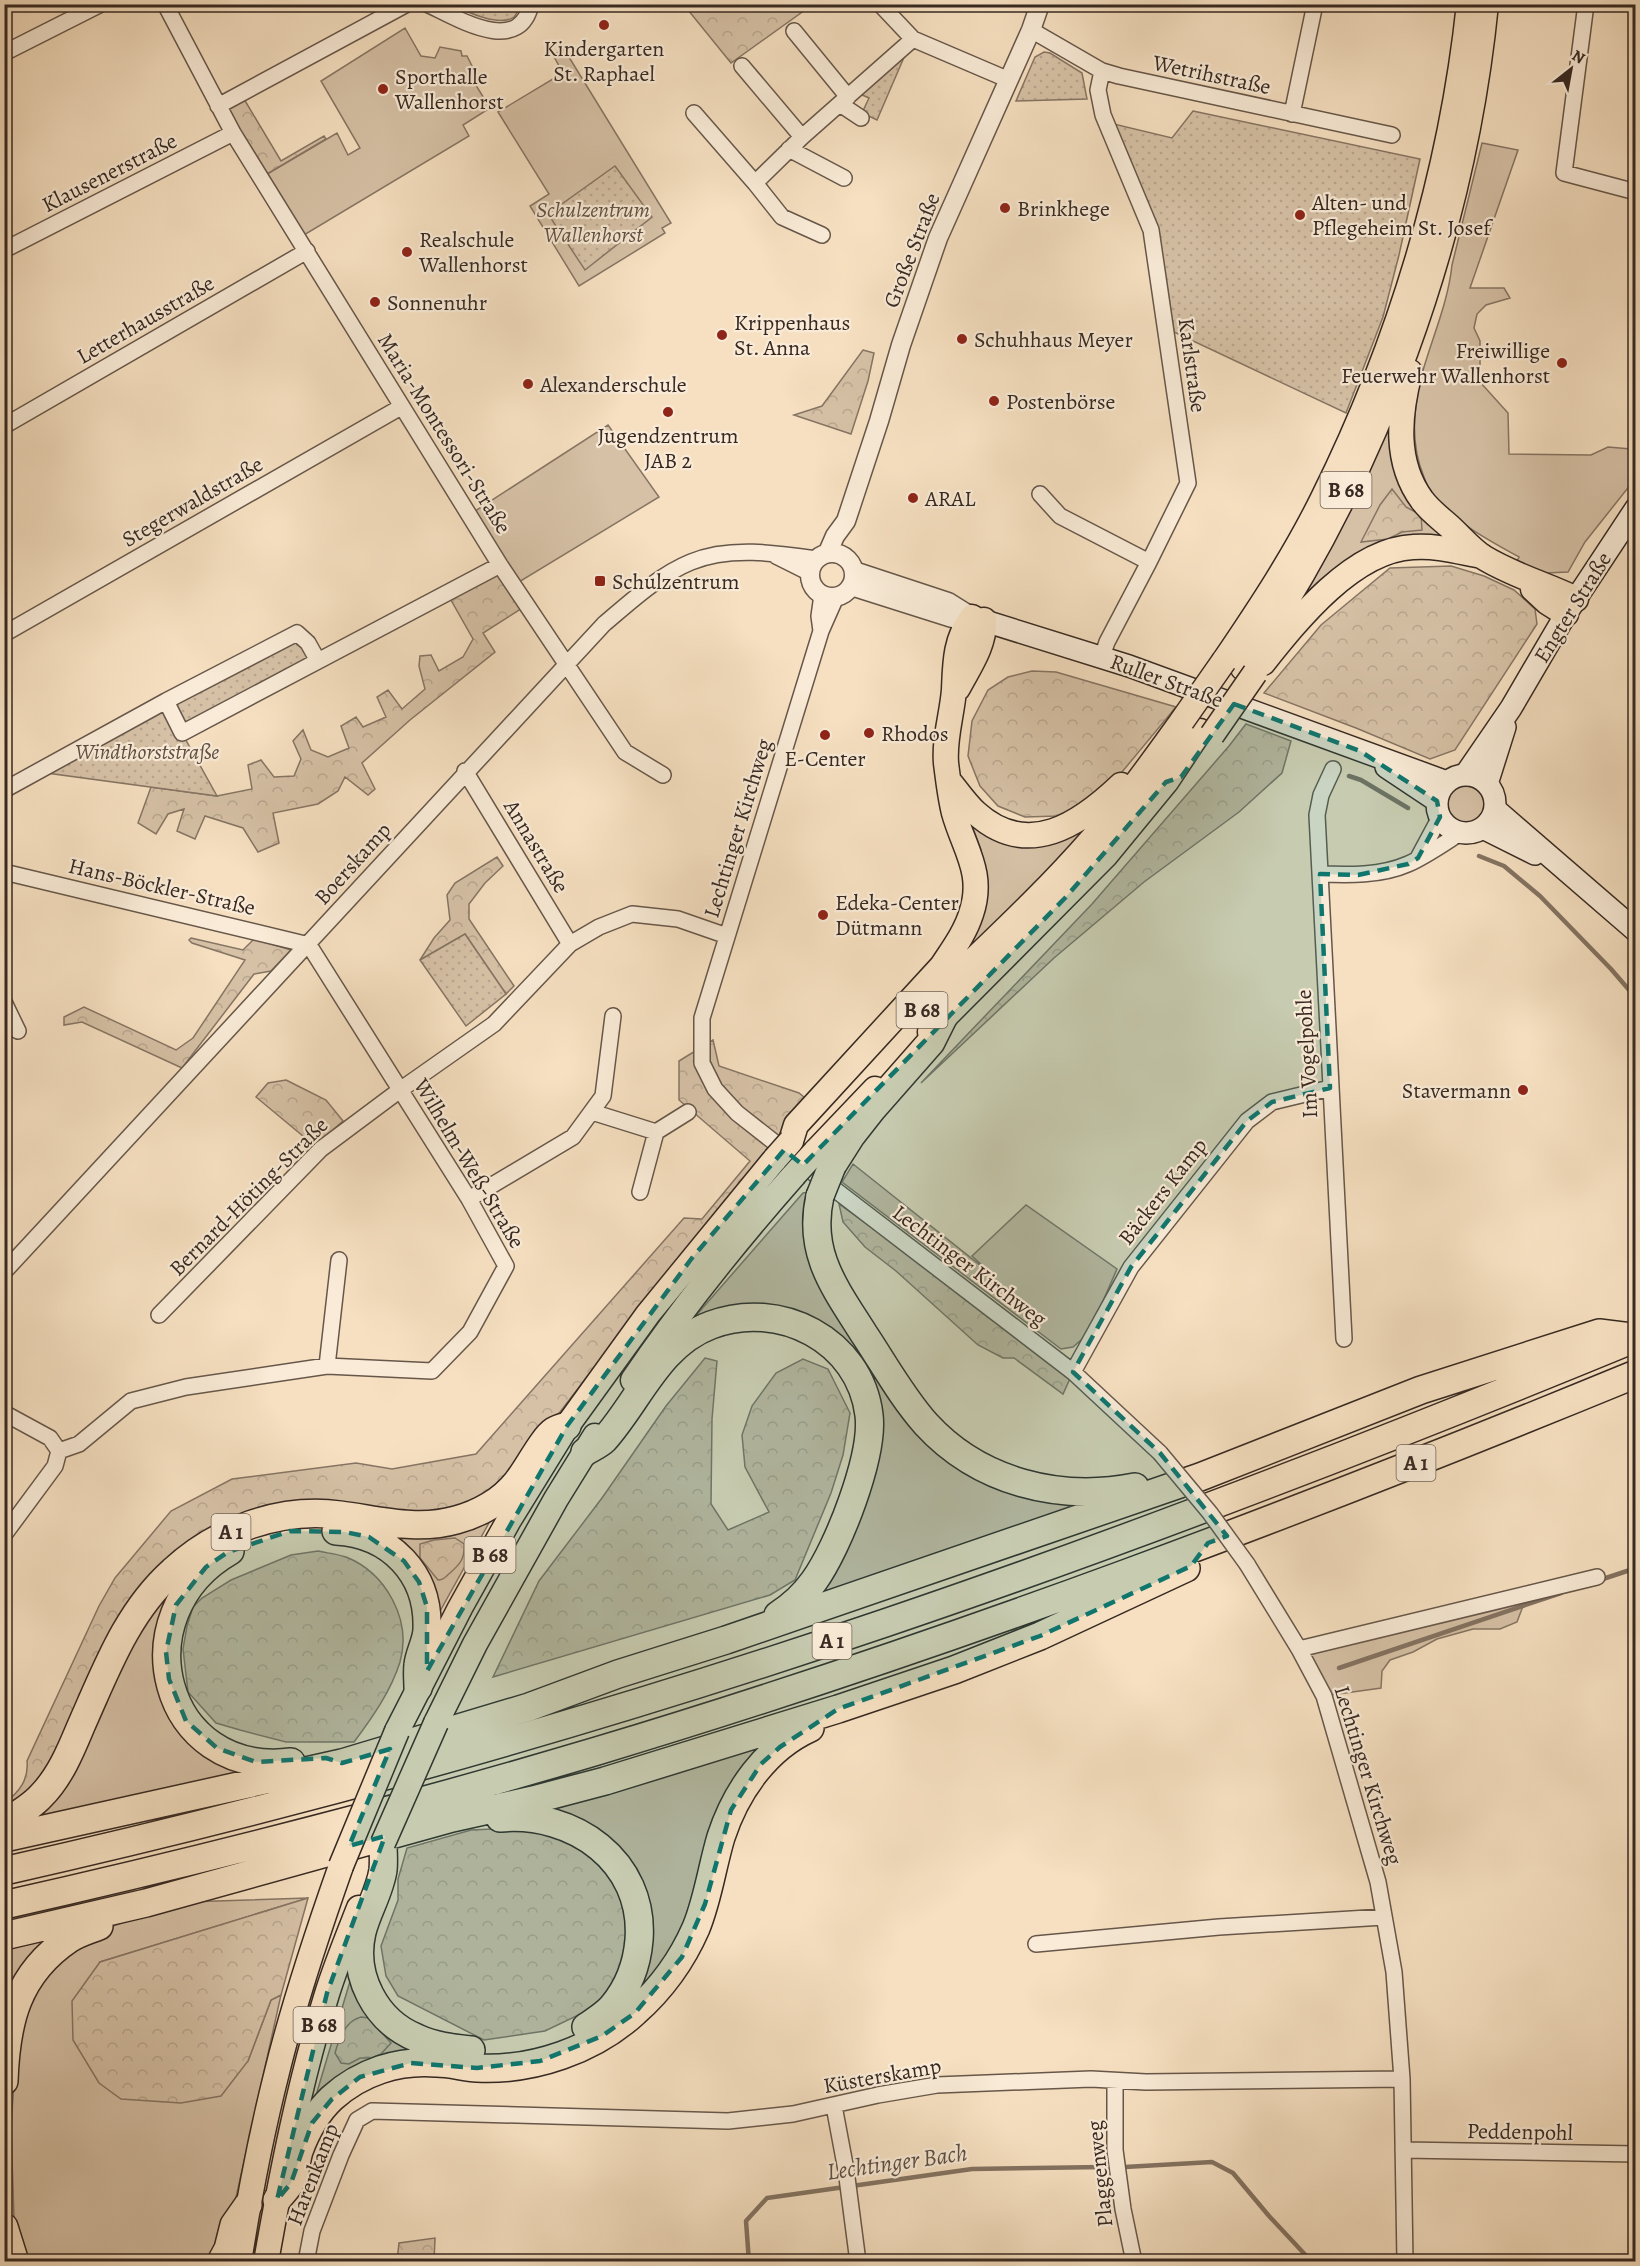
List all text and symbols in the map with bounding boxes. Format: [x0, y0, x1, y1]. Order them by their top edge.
marker: Kindergarten St. Raphael [597, 18, 611, 32]
place label: Kindergarten St. Raphael [544, 34, 664, 89]
north arrow [1541, 39, 1601, 99]
text: N [1568, 45, 1589, 70]
street label: Wetrihstraße [1149, 48, 1273, 102]
place label: Sporthalle Wallenhorst [394, 62, 504, 117]
marker: Sporthalle Wallenhorst [376, 82, 390, 96]
street label: Klausenerstraße [37, 126, 182, 220]
place label: Alten- und Pflegeheim St. Josef [1311, 188, 1493, 243]
street label: Große Straße [876, 189, 948, 312]
place label: Brinkhege [1017, 194, 1110, 224]
park label: Schulzentrum Wallenhorst [536, 195, 650, 250]
marker: Brinkhege [998, 201, 1012, 215]
marker: Alten- und Pflegeheim St. Josef [1293, 208, 1307, 222]
place label: Realschule Wallenhorst [418, 225, 528, 280]
marker: Realschule Wallenhorst [400, 245, 414, 259]
street label: Letterhausstraße [71, 268, 220, 371]
place label: Sonnenuhr [387, 288, 487, 318]
marker: Sonnenuhr [368, 295, 382, 309]
place label: Krippenhaus St. Anna [734, 308, 850, 363]
street label: Karlstraße [1171, 316, 1213, 414]
place label: Schuhhaus Meyer [974, 325, 1133, 355]
street label: Maria-Montessori-Straße [370, 327, 518, 540]
marker: Krippenhaus St. Anna [715, 328, 729, 342]
marker: Schuhhaus Meyer [955, 332, 969, 346]
place label: Freiwillige Feuerwehr Wallenhorst [1341, 336, 1550, 391]
marker: Freiwillige Feuerwehr Wallenhorst [1555, 356, 1569, 370]
place label: Alexanderschule [539, 370, 687, 400]
marker: Alexanderschule [521, 377, 535, 391]
place label: Postenbörse [1006, 387, 1115, 417]
marker: Postenbörse [987, 394, 1001, 408]
marker: Jugendzentrum JAB 2 [661, 405, 675, 419]
place label: Jugendzentrum JAB 2 [597, 421, 739, 476]
street label: Stegerwaldstraße [116, 449, 269, 554]
road number: B 68 [1320, 472, 1372, 508]
place label: ARAL [924, 484, 976, 514]
marker: ARAL [906, 491, 920, 505]
street label: Engter Straße [1527, 546, 1619, 669]
place label: Schulzentrum [612, 567, 740, 597]
marker: Schulzentrum [593, 574, 607, 588]
street label: Ruller Straße [1106, 647, 1227, 715]
place label: Rhodos [881, 719, 949, 749]
marker: Rhodos [862, 726, 876, 740]
marker: E-Center [818, 728, 832, 742]
street label: Lechtinger Kirchweg [696, 735, 779, 922]
park label: Windthorststraße [75, 737, 219, 767]
place label: E-Center [784, 744, 866, 774]
street label: Annastraße [496, 793, 576, 899]
street label: Boerskamp [308, 816, 398, 911]
street label: Hans-Böckler-Straße [65, 851, 258, 923]
place label: Edeka-Center Dütmann [835, 888, 959, 943]
marker: Edeka-Center Dütmann [816, 908, 830, 922]
street label: Im Vogelpohle [1289, 989, 1325, 1119]
road number: B 68 [896, 992, 948, 1028]
street label: Wilhelm-Weß-Straße [406, 1072, 532, 1254]
place label: Stavermann [1402, 1076, 1511, 1106]
marker: Stavermann [1516, 1083, 1530, 1097]
street label: Bernard-Höting-Straße [163, 1111, 335, 1283]
street label: Bäckers Kamp [1111, 1132, 1214, 1251]
street label: Lechtinger Kirchweg [886, 1198, 1053, 1334]
road number: A 1 [1396, 1445, 1436, 1481]
road number: A 1 [212, 1514, 250, 1550]
road number: B 68 [464, 1537, 516, 1573]
road number: A 1 [812, 1623, 852, 1659]
street label: Lechtinger Kirchweg [1327, 1682, 1410, 1869]
road number: B 68 [294, 2007, 344, 2043]
street label: Küsterskamp [821, 2051, 943, 2101]
street label: Peddenpohl [1467, 2116, 1573, 2148]
street label: Harenkamp [280, 2119, 346, 2230]
street label: Plaggenweg [1079, 2119, 1121, 2229]
water label: Lechtinger Bach [825, 2136, 969, 2188]

